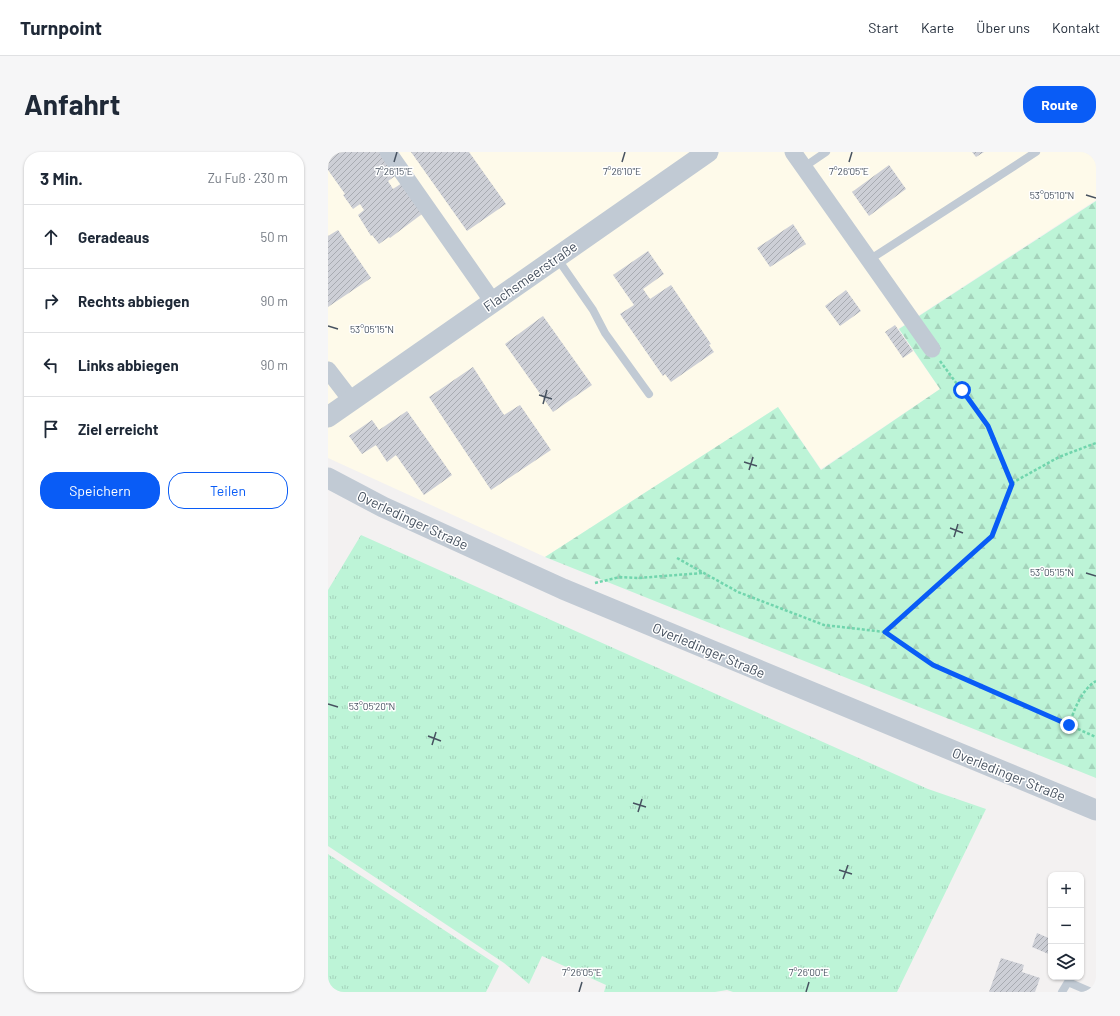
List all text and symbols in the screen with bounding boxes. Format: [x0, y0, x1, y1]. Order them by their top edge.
text: Turnpoint [20, 16, 102, 39]
text: Start [868, 19, 899, 36]
text: Karte [921, 19, 954, 36]
text: Über uns [976, 19, 1030, 36]
text: Kontakt [1052, 19, 1100, 36]
button: Route [1023, 86, 1096, 123]
text: Anfahrt [24, 87, 120, 121]
text: 7°26'15"E [375, 165, 413, 177]
text: 7°26'10"E [603, 165, 641, 177]
text: 7°26'05"E [829, 165, 869, 177]
text: 3 Min. [40, 168, 83, 188]
text: Zu Fuß · 230 m [208, 170, 288, 186]
text: 53°05'10"N [1030, 189, 1074, 201]
icon: ahead [40, 226, 62, 248]
text: Geradeaus [78, 228, 149, 246]
text: 50 m [261, 229, 288, 245]
street label: Flachsmeerstraße [480, 237, 580, 315]
icon: right [40, 290, 62, 312]
text: Rechts abbiegen [78, 292, 189, 310]
text: 90 m [261, 293, 288, 309]
text: 53°05'15"N [350, 323, 394, 335]
icon: left [40, 354, 62, 376]
text: Links abbiegen [78, 356, 179, 374]
text: 90 m [261, 357, 288, 373]
route start [953, 381, 971, 399]
icon: arrive [40, 418, 62, 440]
text: Ziel erreicht [78, 420, 159, 438]
button: Speichern [40, 472, 160, 509]
button: Teilen [168, 472, 288, 509]
street label: Overledinger Straße [355, 487, 471, 553]
text: 53°05'15"N [1030, 566, 1074, 578]
street label: Overledinger Straße [650, 619, 768, 681]
text: 53°05'20"N [349, 700, 395, 712]
route end [1060, 716, 1078, 734]
street label: Overledinger Straße [950, 744, 1068, 804]
map controls [1048, 872, 1084, 980]
button: + [1048, 872, 1084, 908]
button: − [1048, 908, 1084, 944]
button: layers [1048, 944, 1084, 980]
text: 7°26'05"E [562, 966, 602, 978]
text: 7°26'00"E [789, 966, 829, 978]

